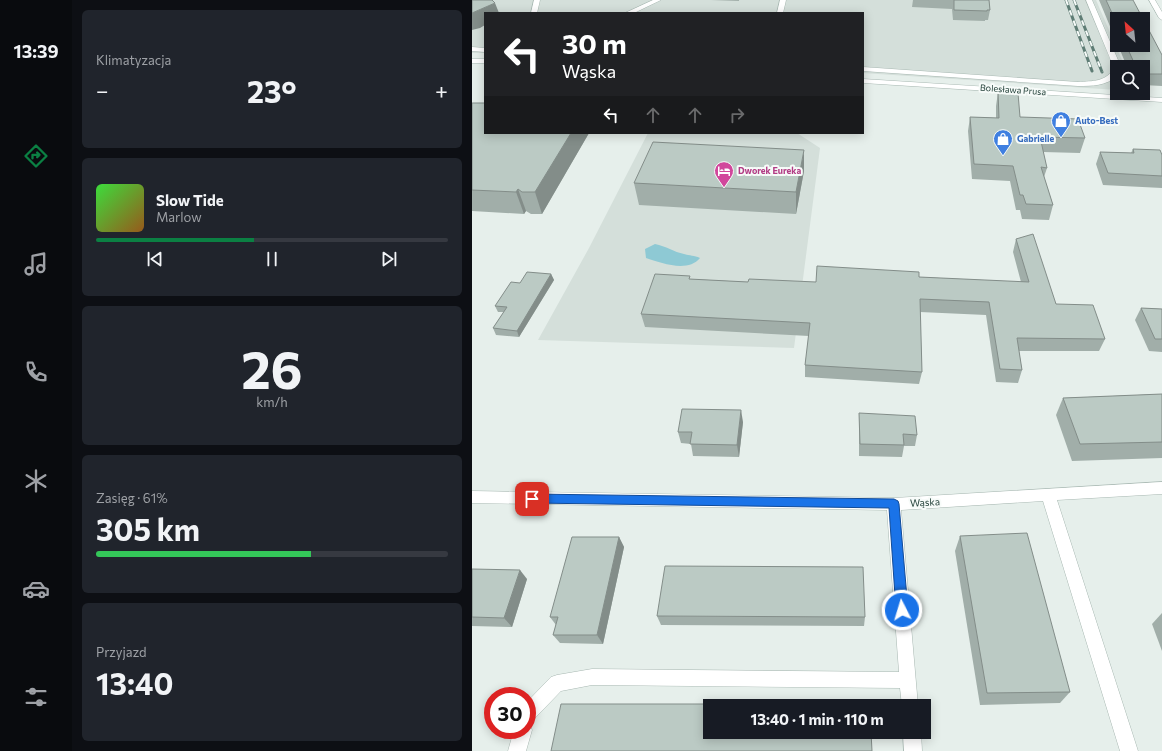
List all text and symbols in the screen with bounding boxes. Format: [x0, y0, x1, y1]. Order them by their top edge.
north arrow [1110, 12, 1150, 52]
map controls [1110, 12, 1150, 100]
text: 30 m [562, 26, 627, 60]
icon: left [496, 28, 548, 80]
text: 13:39 [14, 40, 58, 62]
text: Klimatyzacja [96, 52, 171, 68]
text: Wąska [562, 60, 616, 82]
button: search [1110, 60, 1150, 100]
text: 23° [247, 72, 297, 109]
text: − [96, 77, 109, 104]
text: + [435, 77, 448, 104]
street label: Bolesława Prusa [980, 82, 1047, 97]
icon: left [600, 104, 622, 126]
icon: ahead [642, 104, 664, 126]
icon: ahead [684, 104, 706, 126]
icon: right [726, 104, 748, 126]
shop icon: Auto-Best [1050, 110, 1072, 138]
place label: Auto-Best [1075, 115, 1118, 126]
shop icon: Gabrielle [992, 128, 1014, 156]
place label: Gabrielle [1017, 133, 1054, 144]
icon: directions [22, 142, 50, 170]
hotel icon: Dworek Eureka [713, 160, 735, 188]
place label: Dworek Eureka [738, 165, 801, 176]
text: Slow Tide [156, 191, 224, 209]
text: Marlow [156, 209, 202, 225]
icon: previous [144, 248, 166, 270]
icon: pause [261, 248, 283, 270]
icon: next [378, 248, 400, 270]
icon: music [22, 250, 50, 278]
text: 26 [241, 336, 303, 400]
icon: phone [22, 358, 50, 386]
text: km/h [256, 394, 288, 410]
icon: climate [22, 467, 50, 495]
pin [515, 482, 549, 516]
icon: arrive [521, 488, 543, 510]
text: Zasięg · 61% [96, 490, 168, 506]
street label: Wąska [910, 495, 940, 509]
text: 305 km [96, 510, 200, 547]
icon: car [22, 575, 50, 603]
position arrow [881, 589, 923, 631]
text: Przyjazd [96, 644, 147, 660]
text: 13:40 [96, 664, 173, 701]
icon: filters [22, 683, 50, 711]
speed limit sign: 30 [484, 687, 536, 739]
text: 13:40 · 1 min · 110 m [750, 710, 884, 728]

